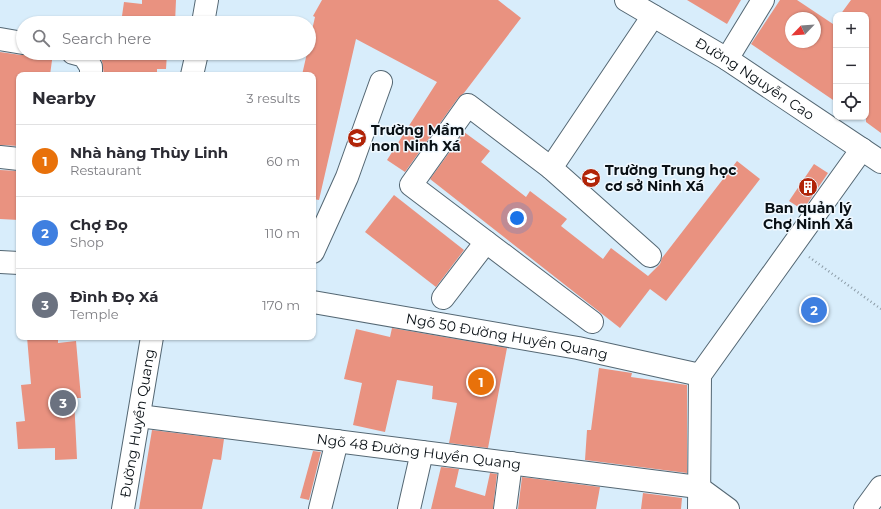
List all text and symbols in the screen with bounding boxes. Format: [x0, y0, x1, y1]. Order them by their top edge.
north arrow [785, 12, 821, 48]
map controls [833, 12, 869, 120]
button: + [833, 12, 869, 48]
search box [16, 16, 316, 60]
icon: search [30, 27, 52, 49]
text: Search here [62, 29, 151, 48]
street label: Đường Nguyễn Cao [692, 33, 818, 124]
button: − [833, 48, 869, 84]
button: locate [833, 84, 869, 120]
text: Nearby [32, 88, 96, 108]
text: 3 results [246, 90, 300, 106]
place label: Trường Mầm non Ninh Xá [371, 121, 464, 155]
school or university icon: Trường Mầm non Ninh Xá [346, 127, 368, 149]
text: Nhà hàng Thùy Linh [70, 143, 228, 162]
text: 1 [42, 153, 48, 169]
text: 60 m [266, 153, 300, 169]
place label: Trường Trung học cơ sở Ninh Xá [605, 161, 737, 195]
text: Restaurant [70, 162, 141, 178]
school or university icon: Trường Trung học cơ sở Ninh Xá [580, 167, 602, 189]
building icon: Ban quản lý Chợ Ninh Xá [797, 176, 819, 198]
place label: Ban quản lý Chợ Ninh Xá [763, 199, 853, 233]
your location [507, 208, 527, 228]
text: Chợ Đọ [70, 215, 128, 234]
text: 2 [41, 225, 49, 241]
text: 110 m [265, 225, 300, 241]
text: Shop [70, 234, 104, 250]
text: Đình Đọ Xá [70, 287, 158, 306]
pin: 2 [801, 295, 827, 325]
text: 3 [41, 297, 49, 313]
text: 170 m [262, 297, 300, 313]
text: Temple [70, 306, 119, 322]
street label: Ngõ 50 Đường Huyền Quang [405, 309, 610, 363]
street label: Đường Huyền Quang [116, 347, 159, 499]
pin: 1 [468, 367, 494, 397]
pin: 3 [50, 388, 76, 418]
street label: Ngõ 48 Đường Huyền Quang [315, 430, 522, 473]

